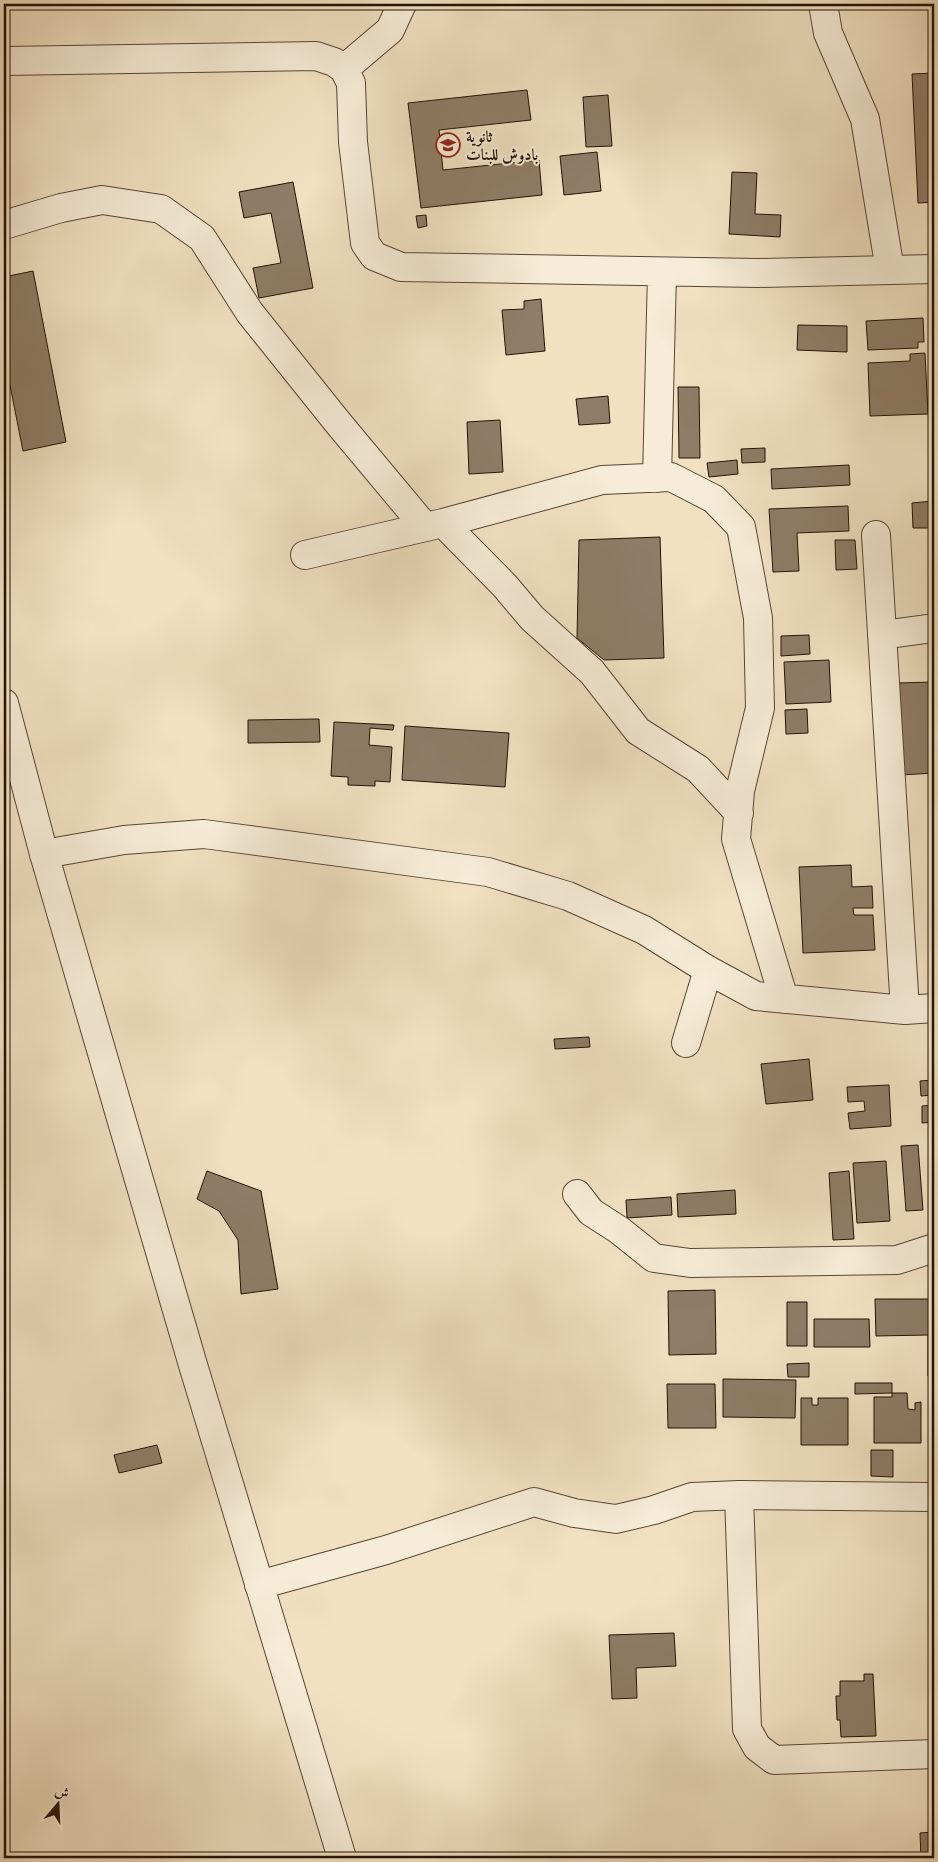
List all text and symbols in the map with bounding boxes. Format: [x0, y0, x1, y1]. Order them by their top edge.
place label: ثانوية بادوش للبنات [466, 126, 538, 165]
school or university icon: ثانوية بادوش للبنات [435, 132, 461, 158]
north arrow [32, 1780, 82, 1830]
text: ش [53, 1781, 72, 1803]

